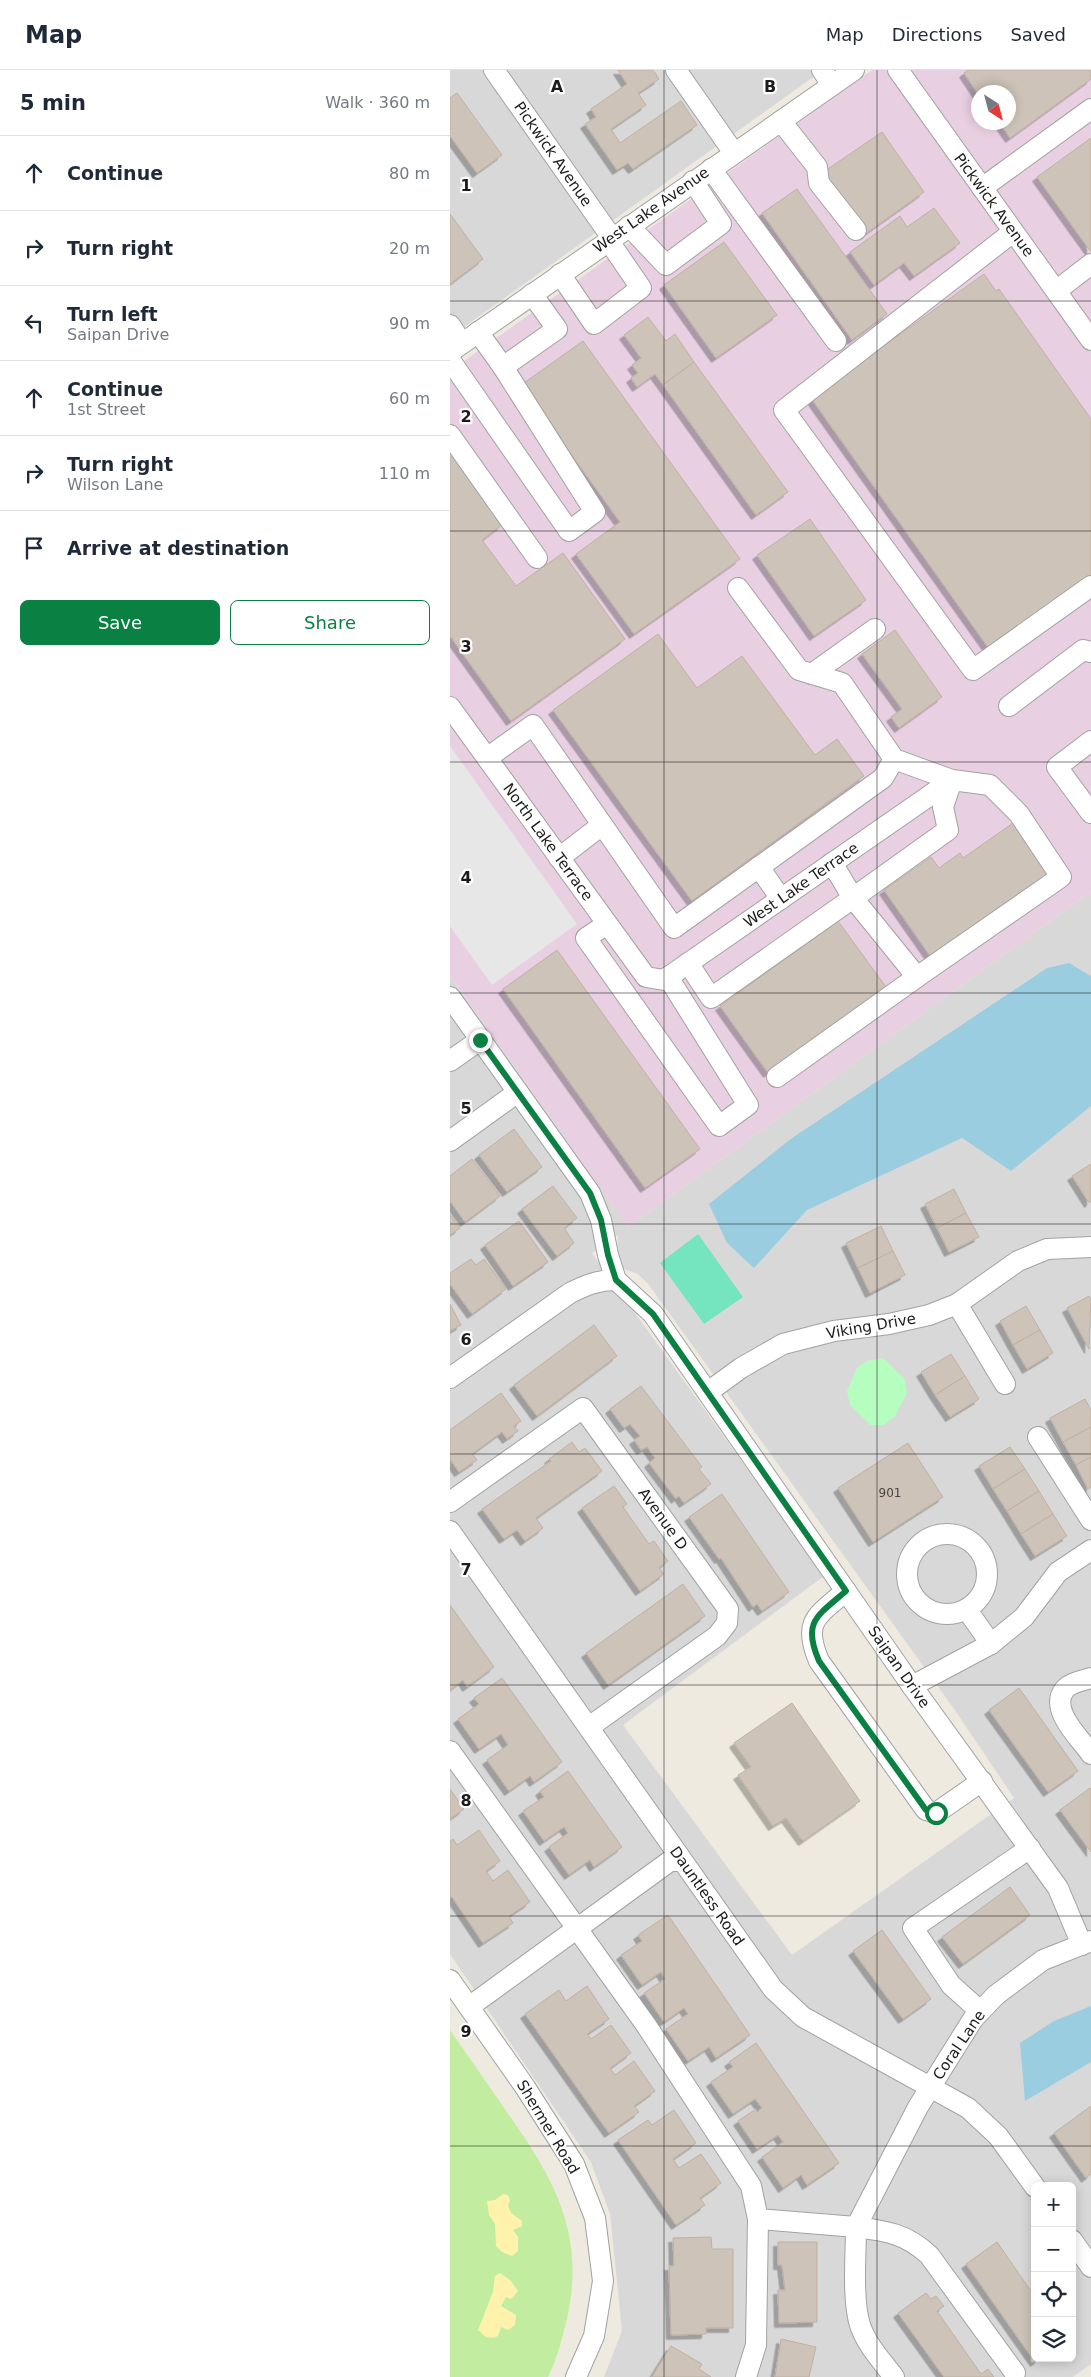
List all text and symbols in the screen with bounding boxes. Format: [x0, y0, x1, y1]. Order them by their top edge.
text: Map [25, 21, 82, 49]
text: Map [826, 24, 864, 45]
text: Directions [892, 24, 982, 45]
text: Saved [1010, 24, 1066, 45]
text: A [551, 77, 564, 96]
text: B [764, 77, 776, 96]
north arrow [971, 85, 1016, 130]
text: 5 min [20, 91, 86, 115]
text: Walk · 360 m [325, 93, 430, 112]
street label: Pickwick Avenue [510, 98, 596, 210]
street label: Pickwick Avenue [950, 150, 1038, 260]
icon: ahead [20, 159, 48, 187]
text: Continue [67, 162, 163, 184]
street label: West Lake Avenue [590, 163, 712, 257]
text: 80 m [389, 164, 430, 183]
text: 1 [460, 176, 472, 195]
icon: right [20, 234, 48, 262]
text: Turn right [67, 237, 173, 259]
text: 20 m [389, 239, 430, 258]
text: Turn left [67, 303, 158, 325]
icon: left [20, 309, 48, 337]
text: 90 m [389, 314, 430, 333]
text: Saipan Drive [67, 325, 169, 344]
text: Continue [67, 378, 163, 400]
icon: ahead [20, 384, 48, 412]
text: 60 m [389, 389, 430, 408]
text: 1st Street [67, 400, 146, 419]
text: 2 [460, 407, 472, 426]
text: Turn right [67, 453, 173, 475]
icon: right [20, 459, 48, 487]
text: 110 m [379, 464, 430, 483]
text: Wilson Lane [67, 475, 163, 494]
icon: arrive [20, 534, 48, 562]
text: Arrive at destination [67, 537, 289, 559]
button: Save [20, 600, 220, 645]
button: Share [230, 600, 430, 645]
text: 3 [460, 637, 472, 656]
street label: North Lake Terrace [499, 780, 597, 904]
street label: West Lake Terrace [740, 839, 862, 931]
text: 4 [460, 868, 472, 887]
route end [469, 1029, 492, 1052]
text: 5 [460, 1099, 472, 1118]
street label: Viking Drive [825, 1309, 917, 1343]
text: 6 [460, 1330, 472, 1349]
street label: Avenue D [635, 1485, 691, 1553]
house number: 901 [879, 1486, 901, 1500]
text: 7 [460, 1560, 472, 1579]
street label: Saipan Drive [864, 1623, 934, 1711]
text: 8 [460, 1791, 472, 1810]
route start [925, 1802, 948, 1825]
street label: Dauntless Road [666, 1843, 748, 1949]
street label: Coral Lane [929, 2007, 989, 2083]
text: 9 [460, 2022, 472, 2041]
street label: Shermer Road [513, 2077, 583, 2177]
map controls [1031, 2182, 1076, 2362]
button: + [1031, 2182, 1076, 2227]
button: − [1031, 2227, 1076, 2272]
button: locate [1031, 2272, 1076, 2317]
button: layers [1031, 2317, 1076, 2362]

